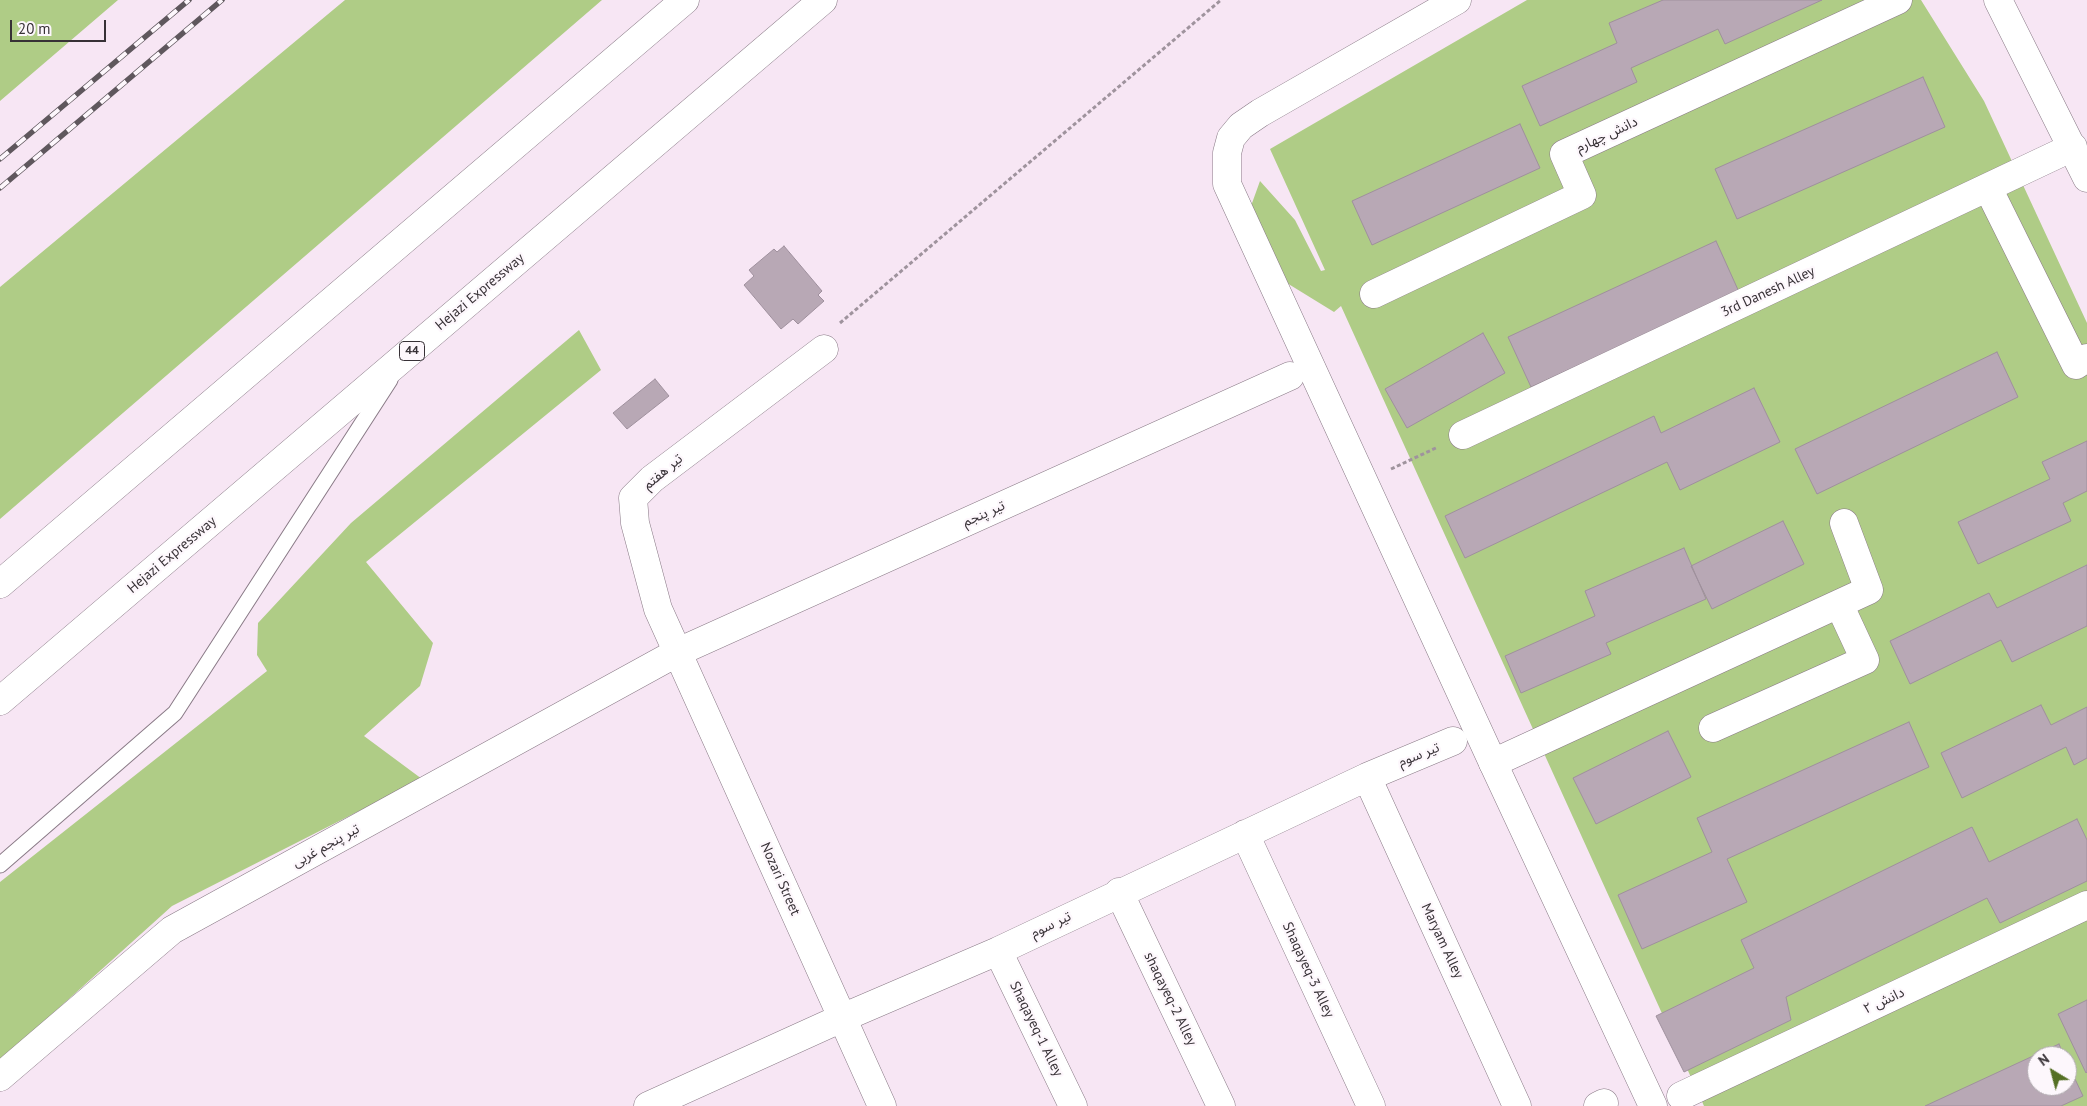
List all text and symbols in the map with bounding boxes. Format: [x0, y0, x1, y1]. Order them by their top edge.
scale bar [12, 10, 109, 42]
text: 20 m [18, 19, 51, 38]
street label: دانش چهارم [1574, 113, 1640, 157]
street label: Hejazi Expressway [432, 250, 528, 334]
street label: 3rd Danesh Alley [1718, 263, 1818, 321]
road number: 44 [400, 342, 424, 361]
street label: تیر هفتم [640, 451, 686, 493]
street label: تیر پنجم [960, 497, 1008, 531]
street label: Hejazi Expressway [124, 513, 220, 597]
street label: تیر سوم [1396, 739, 1442, 771]
street label: تیر پنجم غربی [289, 821, 363, 871]
street label: Nozari Street [756, 840, 804, 918]
street label: Maryam Alley [1417, 901, 1467, 981]
street label: تیر سوم [1028, 908, 1074, 942]
street label: Shaqayeq-3 Alley [1279, 920, 1337, 1020]
street label: shaqayeq-2 Alley [1140, 950, 1200, 1048]
street label: Shaqayeq-1 Alley [1006, 979, 1066, 1079]
street label: دانش ۲ [1861, 984, 1907, 1018]
north arrow [2027, 1046, 2077, 1096]
text: N [2034, 1050, 2053, 1070]

